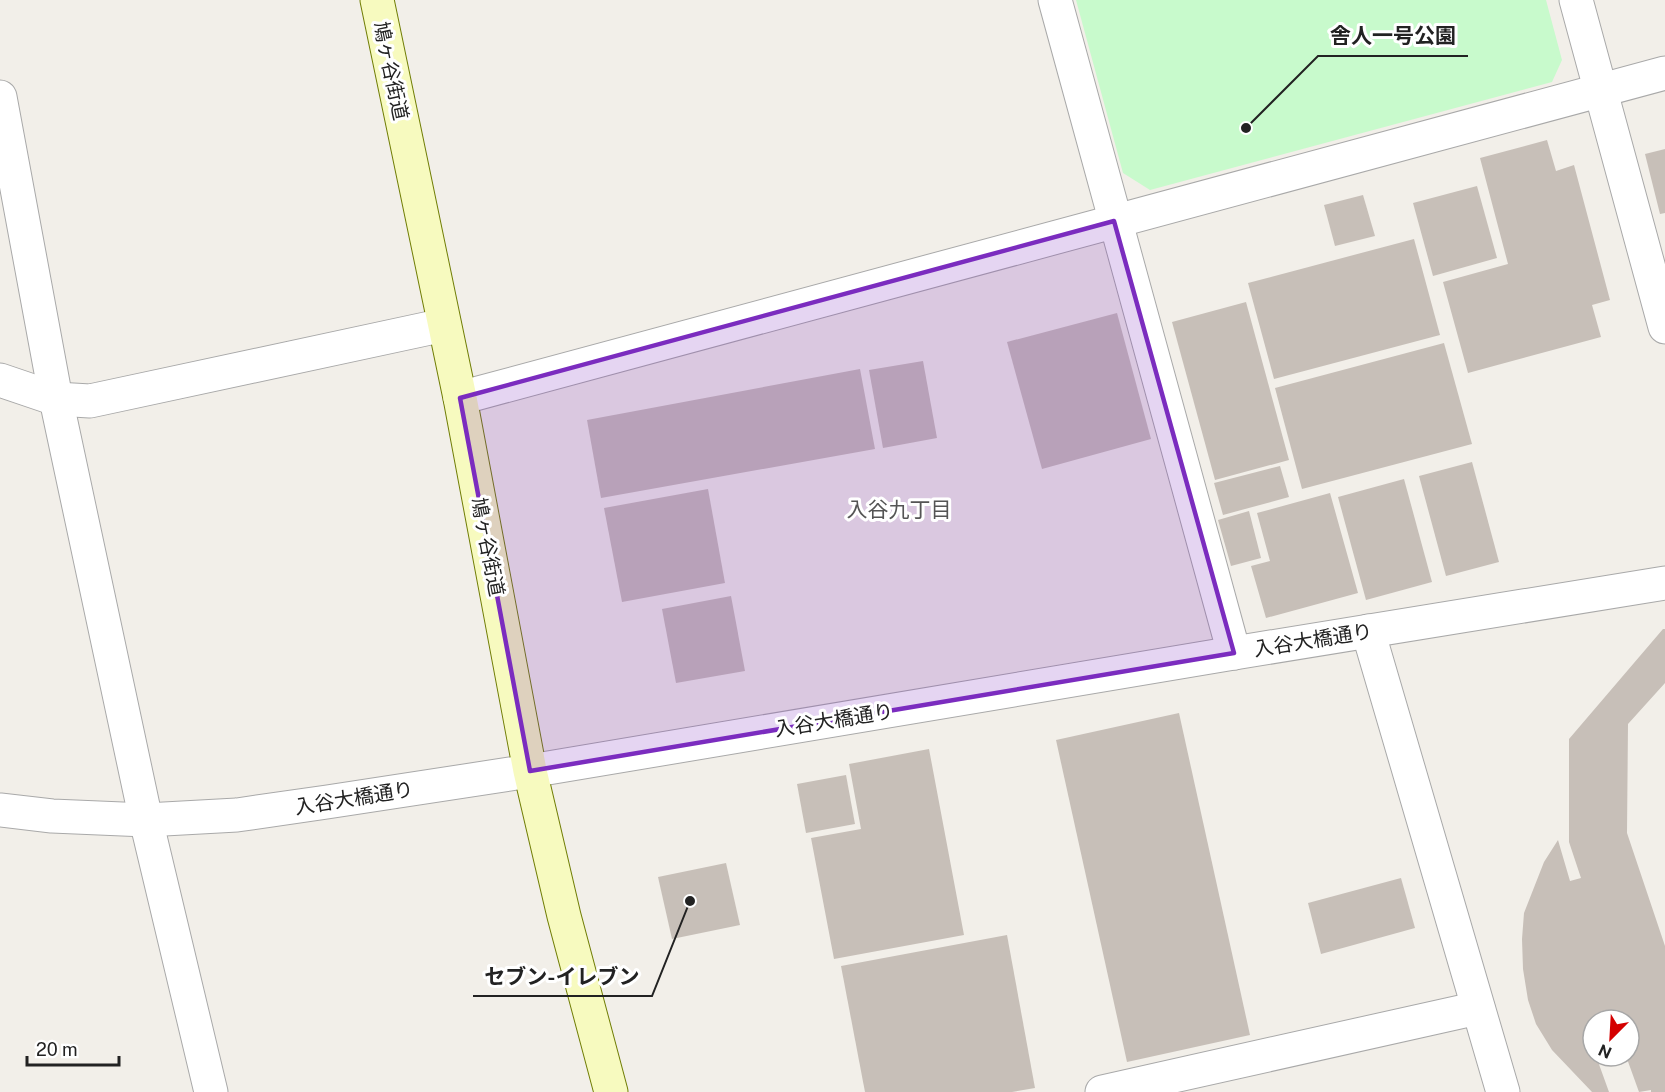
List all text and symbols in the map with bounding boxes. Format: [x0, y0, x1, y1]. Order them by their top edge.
callout: 舎人一号公園 [1318, 17, 1468, 56]
street label: 鳩ヶ谷街道 [369, 20, 413, 122]
text: 舎人一号公園 [1330, 23, 1456, 48]
street label: 鳩ヶ谷街道 [467, 496, 509, 598]
district label: 入谷九丁目 [847, 497, 952, 522]
street label: 入谷大橋通り [1252, 619, 1374, 661]
street label: 入谷大橋通り [773, 699, 895, 741]
street label: 入谷大橋通り [293, 777, 415, 819]
callout: セブン-イレブン [473, 957, 652, 996]
text: セブン-イレブン [484, 964, 640, 989]
north arrow [1581, 1008, 1641, 1068]
scale bar [27, 1029, 118, 1067]
text: 20 m [36, 1039, 78, 1060]
text: N [1596, 1040, 1615, 1062]

